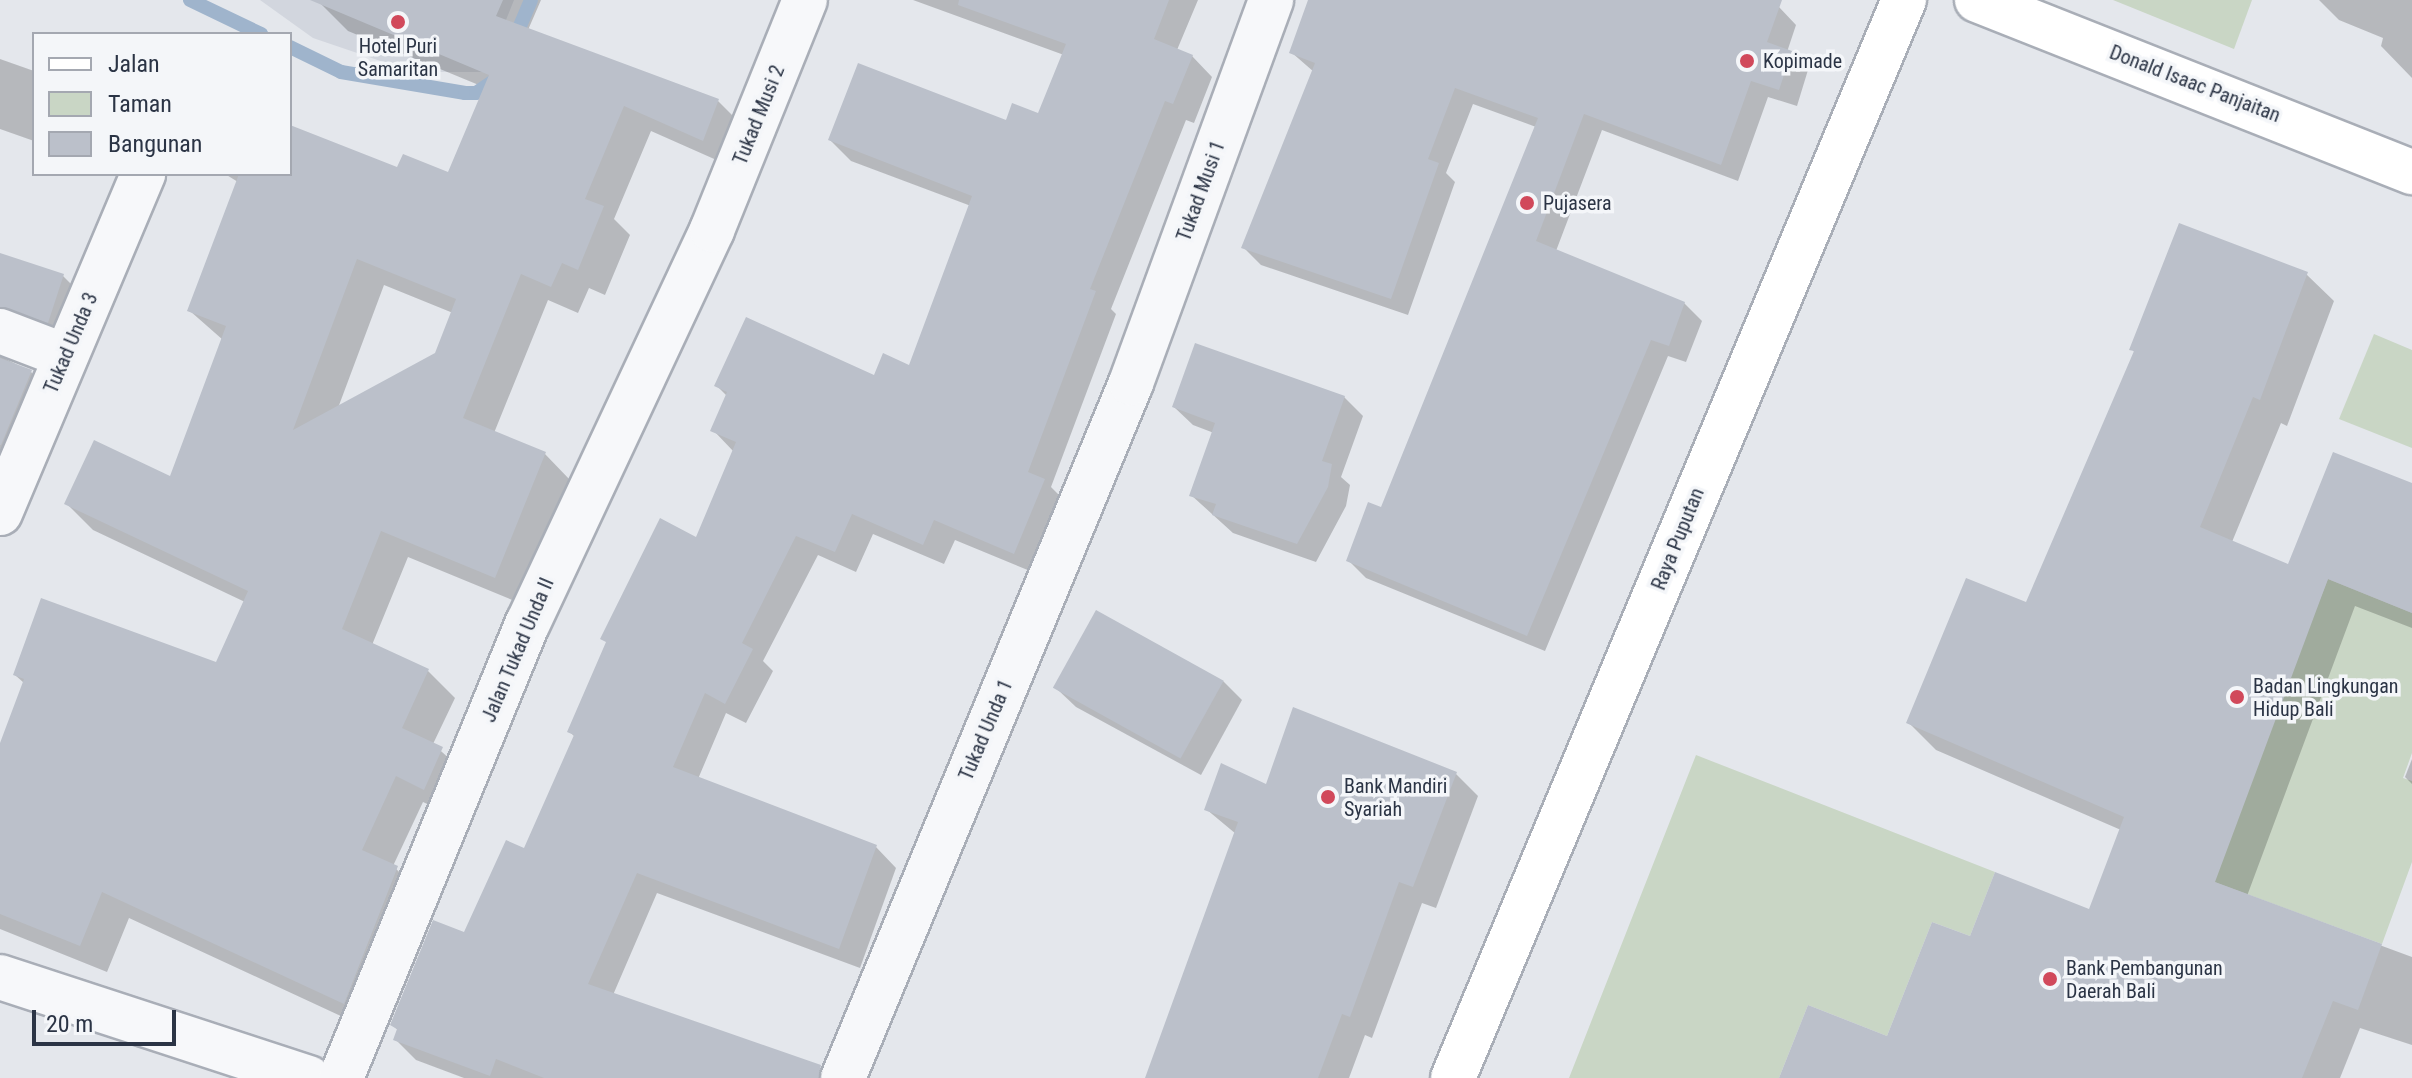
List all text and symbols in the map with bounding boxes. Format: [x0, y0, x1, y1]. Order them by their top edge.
marker: Hotel Puri Samaritan [389, 13, 407, 31]
legend [32, 32, 292, 176]
place label: Hotel Puri Samaritan [358, 34, 438, 81]
street label: Donald Isaac Panjaitan [2106, 40, 2284, 128]
place label: Kopimade [1763, 49, 1842, 73]
text: Jalan [108, 50, 160, 78]
marker: Kopimade [1738, 52, 1756, 70]
street label: Tukad Musi 2 [728, 62, 790, 168]
text: Taman [108, 90, 172, 118]
text: Bangunan [108, 130, 202, 158]
street label: Tukad Musi 1 [1172, 137, 1230, 245]
place label: Pujasera [1543, 191, 1612, 215]
marker: Pujasera [1518, 194, 1536, 212]
street label: Tukad Unda 3 [39, 289, 103, 397]
street label: Raya Puputan [1647, 484, 1709, 594]
street label: Jalan Tukad Unda II [477, 574, 559, 726]
place label: Badan Lingkungan Hidup Bali [2253, 674, 2398, 721]
street label: Tukad Unda 1 [954, 676, 1018, 784]
marker: Badan Lingkungan Hidup Bali [2228, 688, 2246, 706]
place label: Bank Mandiri Syariah [1344, 774, 1447, 821]
marker: Bank Mandiri Syariah [1319, 788, 1337, 806]
place label: Bank Pembangunan Daerah Bali [2066, 956, 2223, 1003]
marker: Bank Pembangunan Daerah Bali [2041, 970, 2059, 988]
scale bar [36, 994, 180, 1044]
text: 20 m [46, 1010, 93, 1038]

